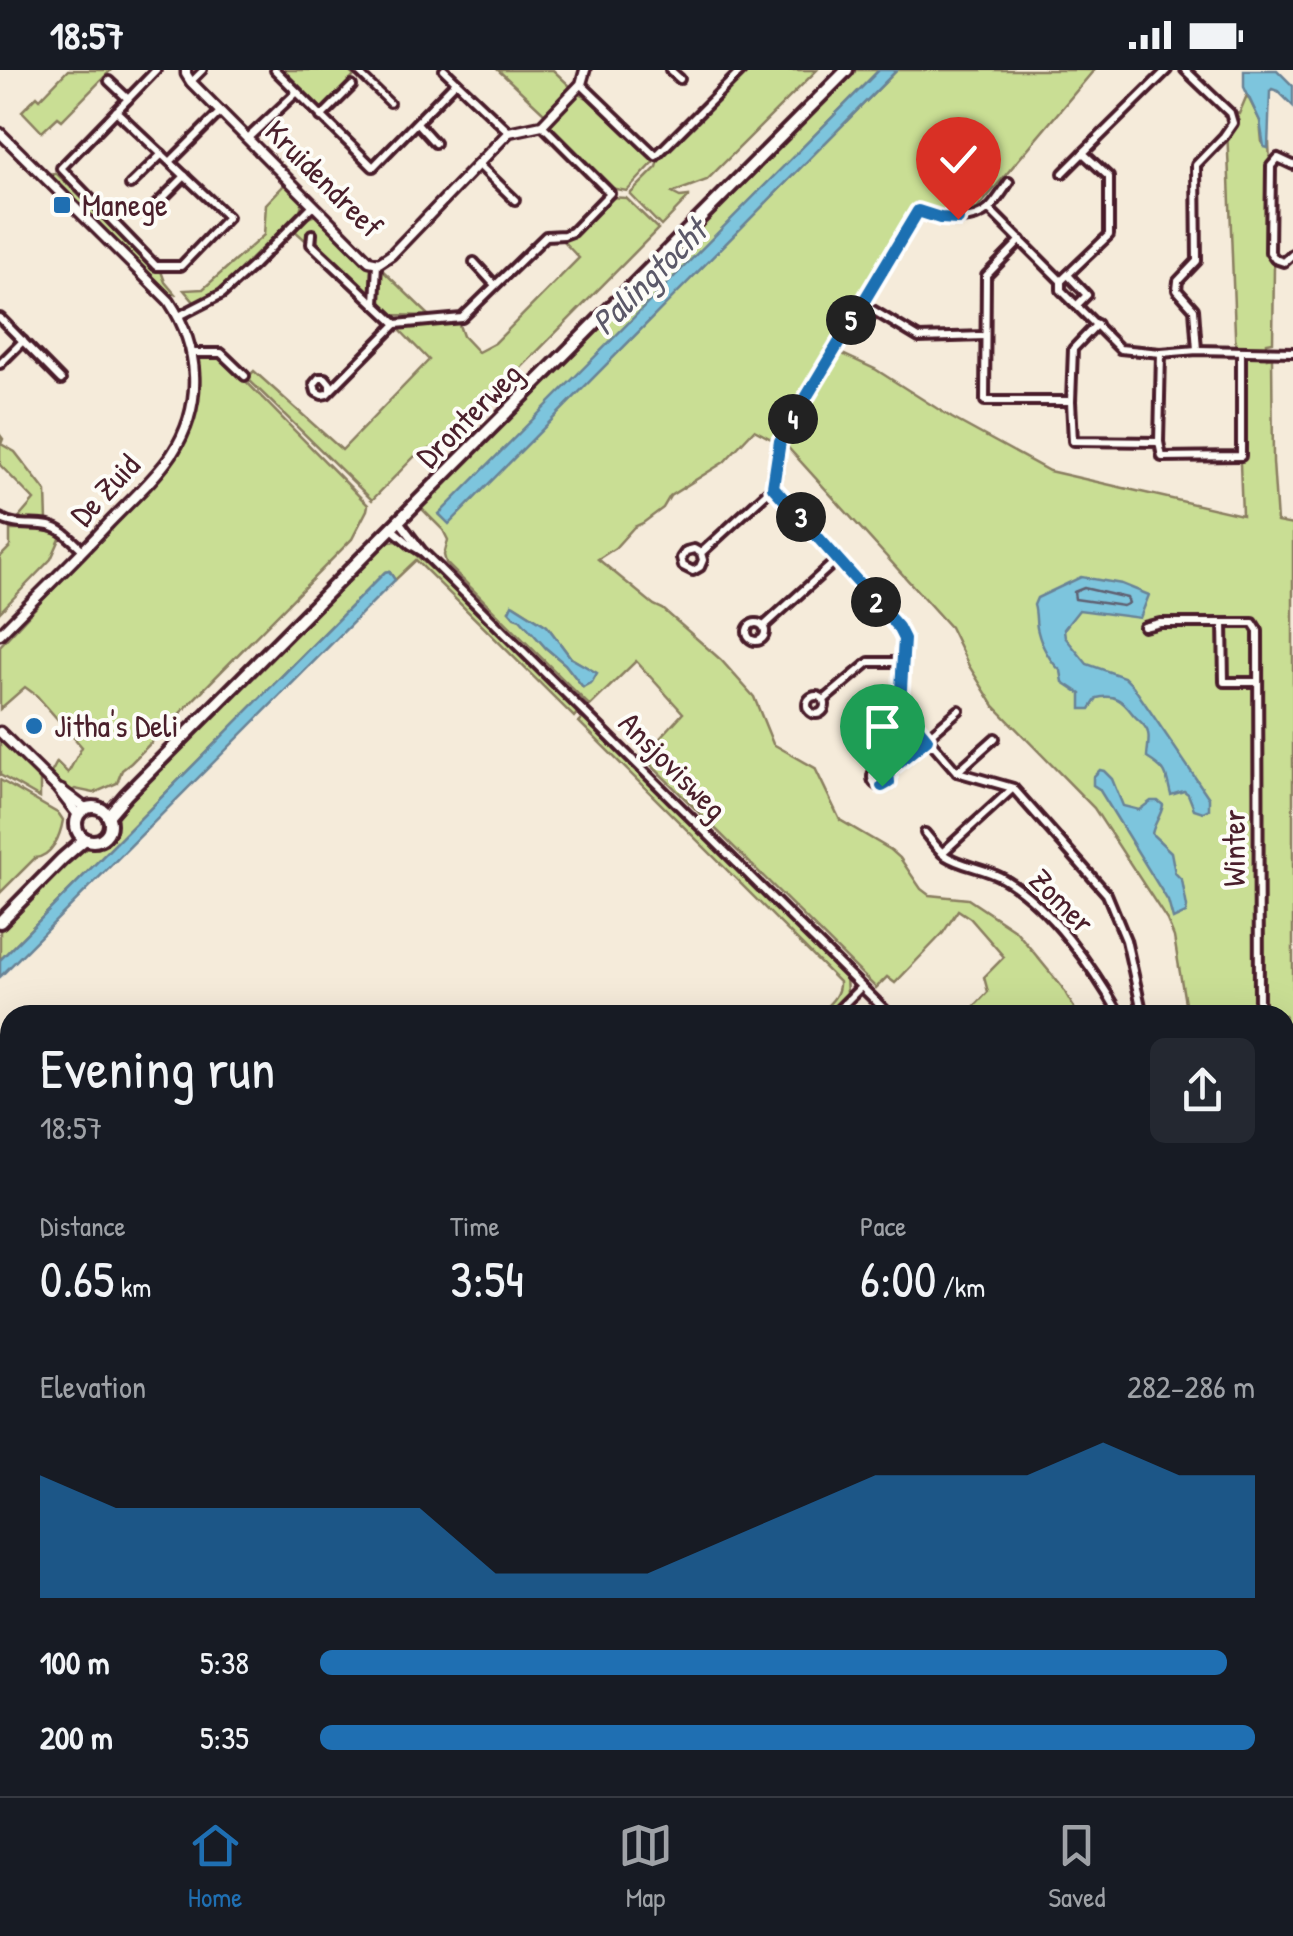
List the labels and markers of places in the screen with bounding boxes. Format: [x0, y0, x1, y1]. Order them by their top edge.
pin [916, 117, 1001, 220]
place label: Manege [82, 183, 168, 226]
marker: Manege [51, 194, 73, 216]
pin: 5 [826, 295, 876, 345]
pin: 4 [768, 394, 818, 444]
pin: 3 [776, 492, 826, 542]
pin: 2 [851, 577, 901, 627]
pin [840, 684, 925, 787]
place label: Jitha's Deli [54, 704, 179, 747]
marker: Jitha's Deli [23, 715, 45, 737]

